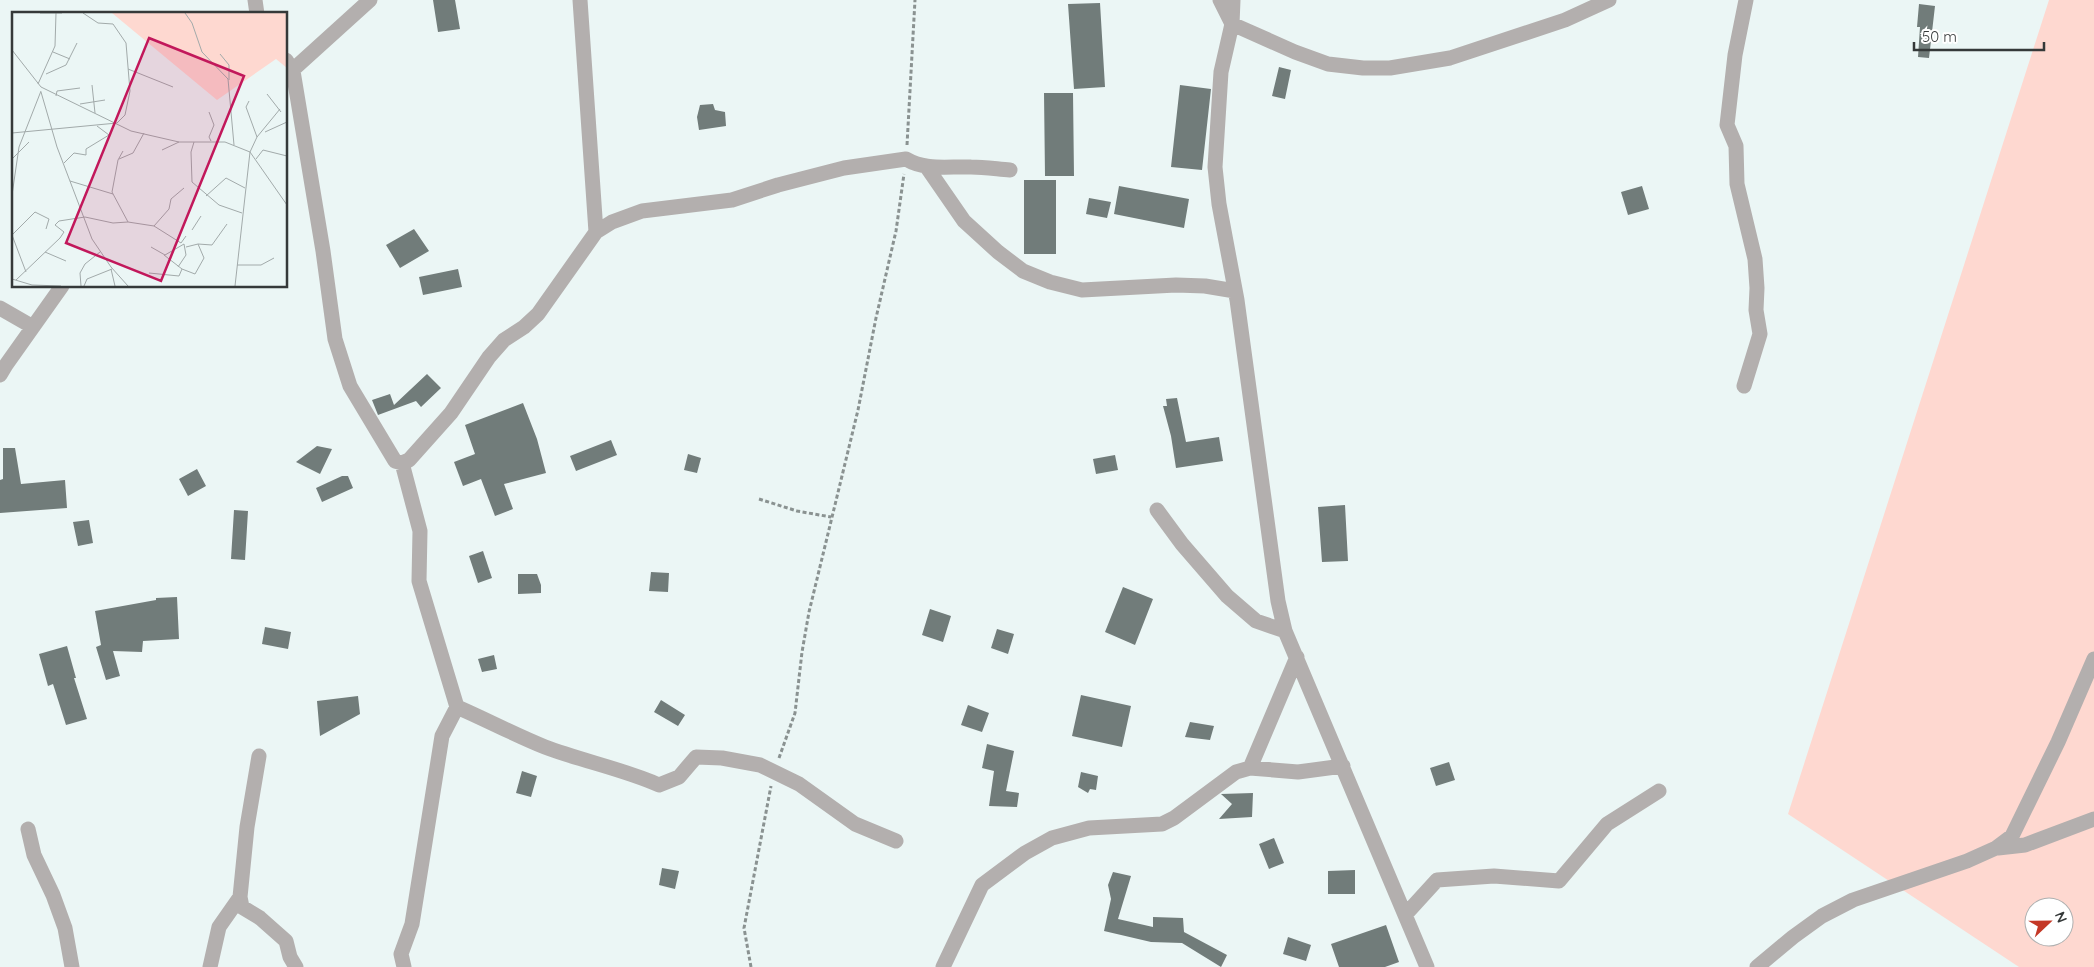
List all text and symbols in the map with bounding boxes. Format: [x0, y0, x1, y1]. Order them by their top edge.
inset map [12, 12, 288, 288]
scale bar [1914, 20, 2044, 52]
text: 50 m [1922, 27, 1957, 46]
north arrow [2024, 897, 2074, 947]
text: N [2051, 909, 2071, 925]

